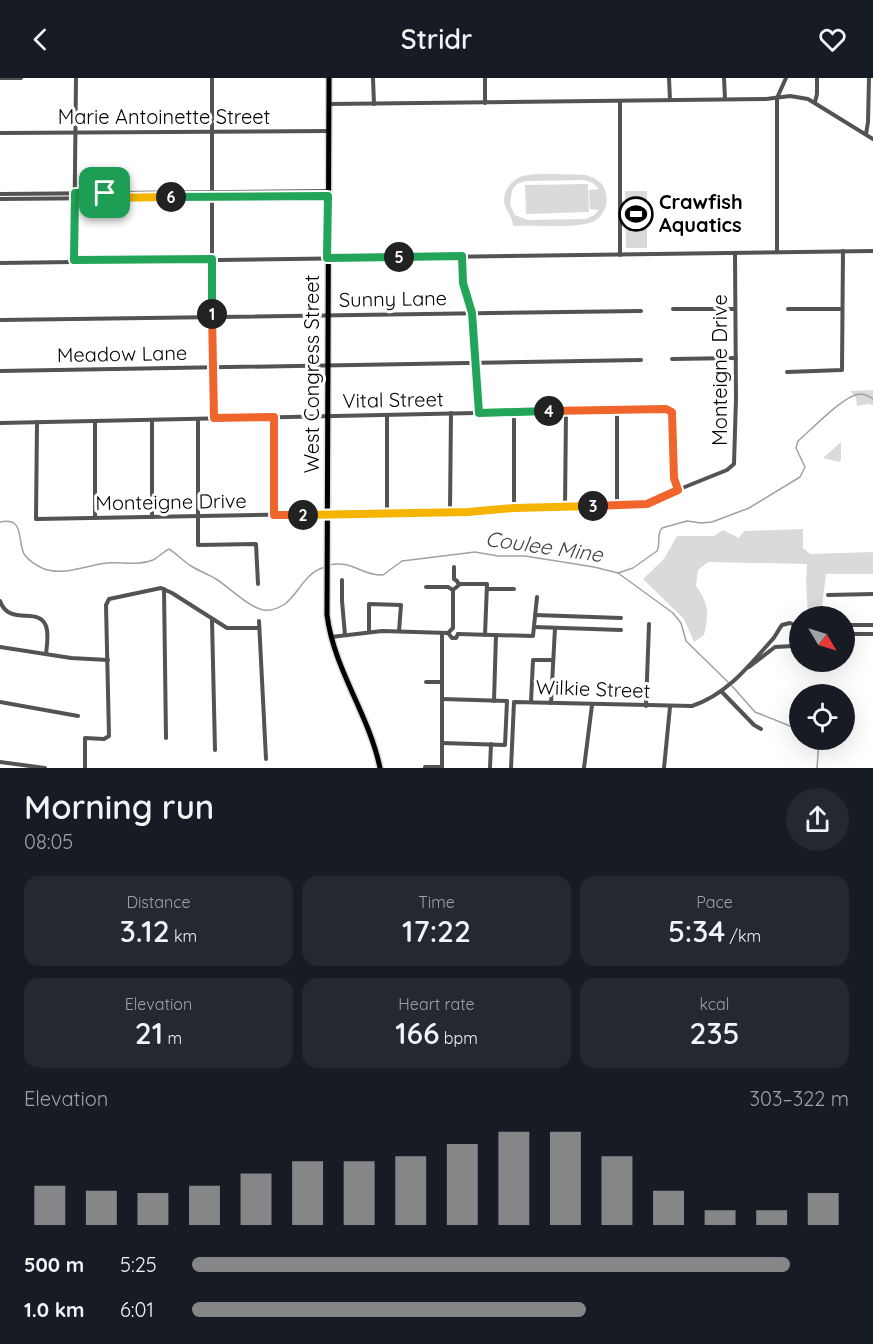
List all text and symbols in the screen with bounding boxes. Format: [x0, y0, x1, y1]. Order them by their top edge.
text: Stridr [401, 22, 472, 56]
icon: back [24, 23, 57, 56]
icon: heart [816, 23, 849, 56]
street label: Marie Antoinette Street [58, 104, 271, 129]
pin [79, 167, 130, 218]
icon: arrive [88, 176, 121, 209]
pin: 6 [156, 182, 186, 212]
text: 6 [167, 187, 175, 207]
place label: Crawfish Aquatics [659, 189, 743, 237]
sports icon: Crawfish Aquatics [618, 196, 654, 232]
pin: 5 [384, 242, 414, 272]
text: 5 [394, 247, 404, 267]
street label: West Congress Street [299, 275, 324, 473]
street label: Sunny Lane [339, 285, 447, 312]
street label: Monteigne Drive [707, 294, 732, 446]
pin: 1 [197, 299, 227, 329]
text: 1 [209, 304, 215, 324]
street label: Meadow Lane [57, 340, 187, 367]
street label: Vital Street [342, 386, 444, 413]
pin: 4 [534, 396, 564, 426]
text: 4 [544, 401, 554, 421]
street label: Monteigne Drive [95, 488, 247, 515]
pin: 3 [578, 491, 608, 521]
text: 3 [589, 496, 597, 516]
pin: 2 [288, 500, 318, 530]
text: 2 [298, 505, 308, 525]
water label: Coulee Mine [484, 525, 606, 567]
north arrow [789, 606, 855, 672]
map controls [789, 606, 855, 750]
street label: Wilkie Street [535, 674, 651, 703]
button: locate [789, 684, 855, 750]
text: Morning run [24, 786, 214, 827]
button: share [786, 788, 849, 851]
text: 08:05 [24, 829, 73, 854]
text: Distance [126, 892, 191, 912]
text: Time [418, 892, 455, 912]
text: Pace [696, 892, 733, 912]
text: 3.12 [120, 912, 170, 950]
text: 17:22 [402, 912, 471, 950]
text: 5:34 [668, 912, 725, 950]
text: km [170, 926, 197, 946]
text: /km [725, 926, 761, 946]
text: Elevation [125, 994, 192, 1014]
text: Heart rate [398, 994, 475, 1014]
text: kcal [700, 994, 729, 1014]
text: 21 [135, 1014, 163, 1052]
text: 166 [395, 1014, 440, 1052]
text: 235 [690, 1014, 739, 1052]
text: m [163, 1028, 182, 1048]
text: bpm [440, 1028, 478, 1048]
text: Elevation [24, 1086, 108, 1111]
text: 303–322 m [750, 1086, 849, 1111]
text: 500 m [24, 1252, 84, 1277]
text: 5:25 [120, 1252, 157, 1277]
text: 1.0 km [24, 1297, 84, 1322]
text: 6:01 [120, 1297, 154, 1322]

